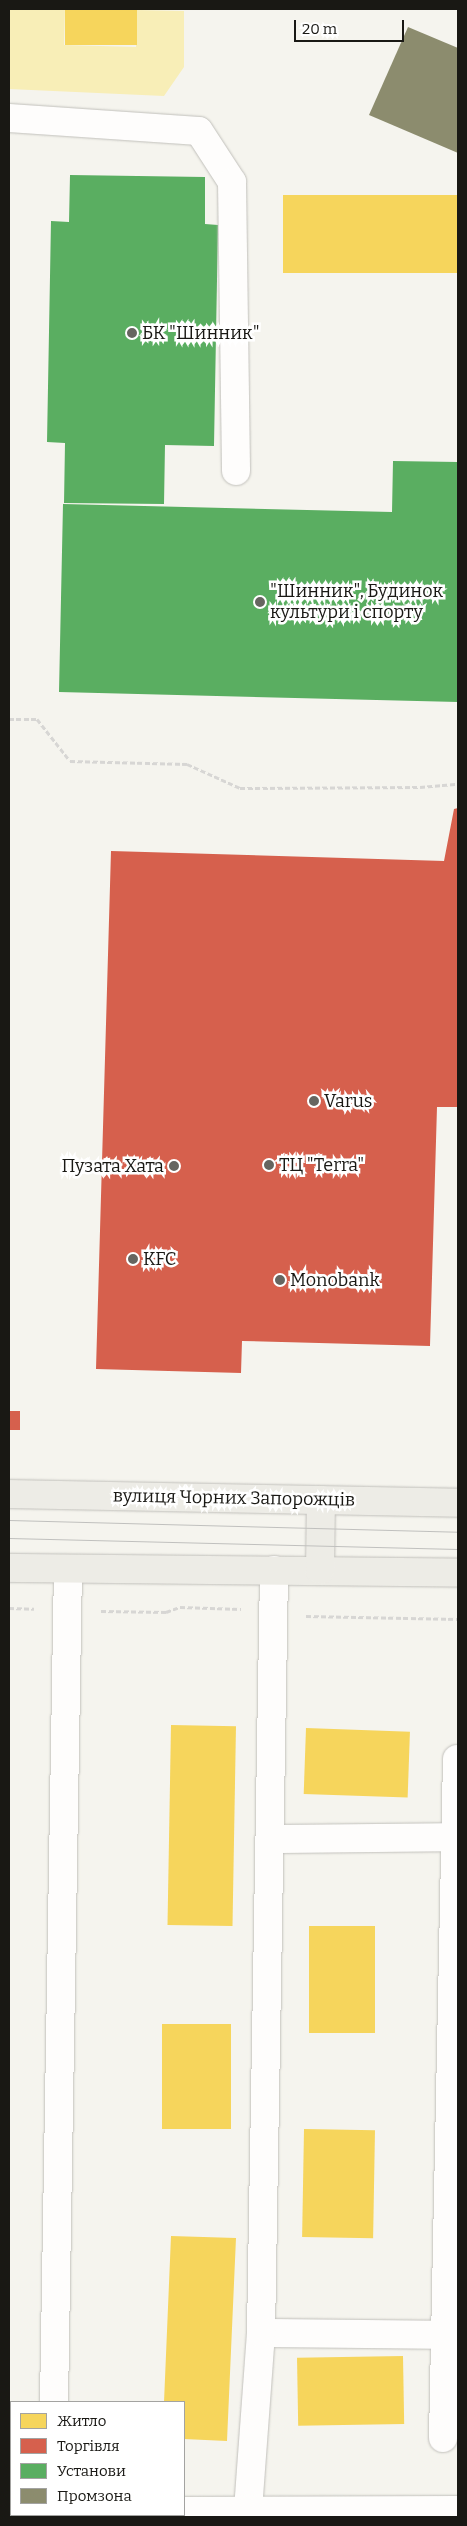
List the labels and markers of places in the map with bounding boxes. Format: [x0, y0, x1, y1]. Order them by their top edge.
place label: БК "Шинник" [142, 322, 260, 344]
marker: БК "Шинник" [126, 327, 138, 339]
place label: "Шинник", Будинок культури і спорту [270, 581, 443, 624]
marker: "Шинник", Будинок культури і спорту [254, 596, 266, 608]
place label: Varus [324, 1090, 372, 1112]
marker: Varus [308, 1095, 320, 1107]
place label: ТЦ "Terra" [279, 1154, 364, 1176]
place label: Пузата Хата [62, 1155, 164, 1177]
marker: ТЦ "Terra" [263, 1159, 275, 1171]
marker: Пузата Хата [168, 1160, 180, 1172]
place label: KFC [143, 1248, 176, 1270]
marker: KFC [127, 1253, 139, 1265]
place label: Monobank [290, 1269, 380, 1291]
marker: Monobank [274, 1274, 286, 1286]

